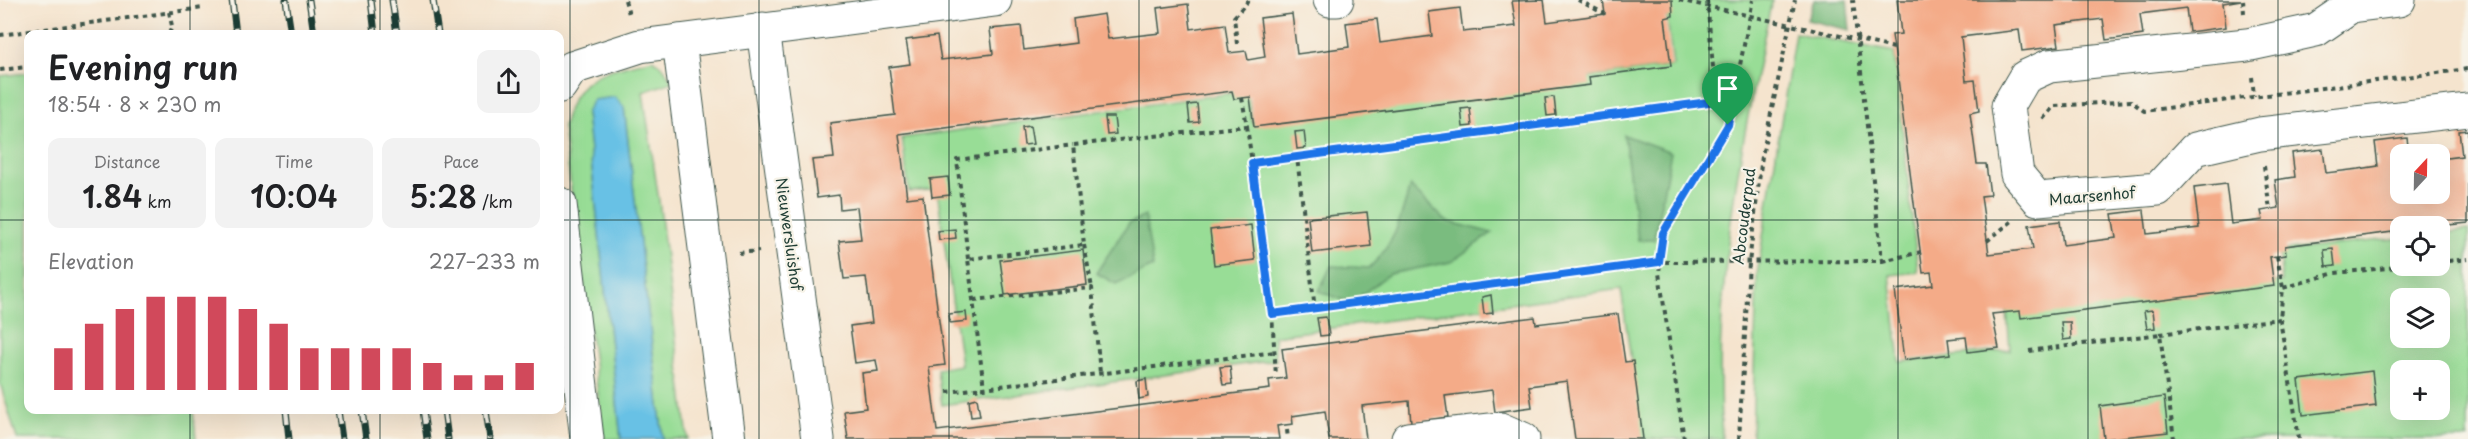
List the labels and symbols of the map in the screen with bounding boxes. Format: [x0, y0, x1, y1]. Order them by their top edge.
pin [1702, 63, 1753, 125]
north arrow [2390, 144, 2450, 204]
street label: Abcouderpad [1726, 166, 1760, 266]
street label: Nieuwersluishof [771, 176, 809, 293]
street label: Maarsenhof [2048, 180, 2137, 210]

